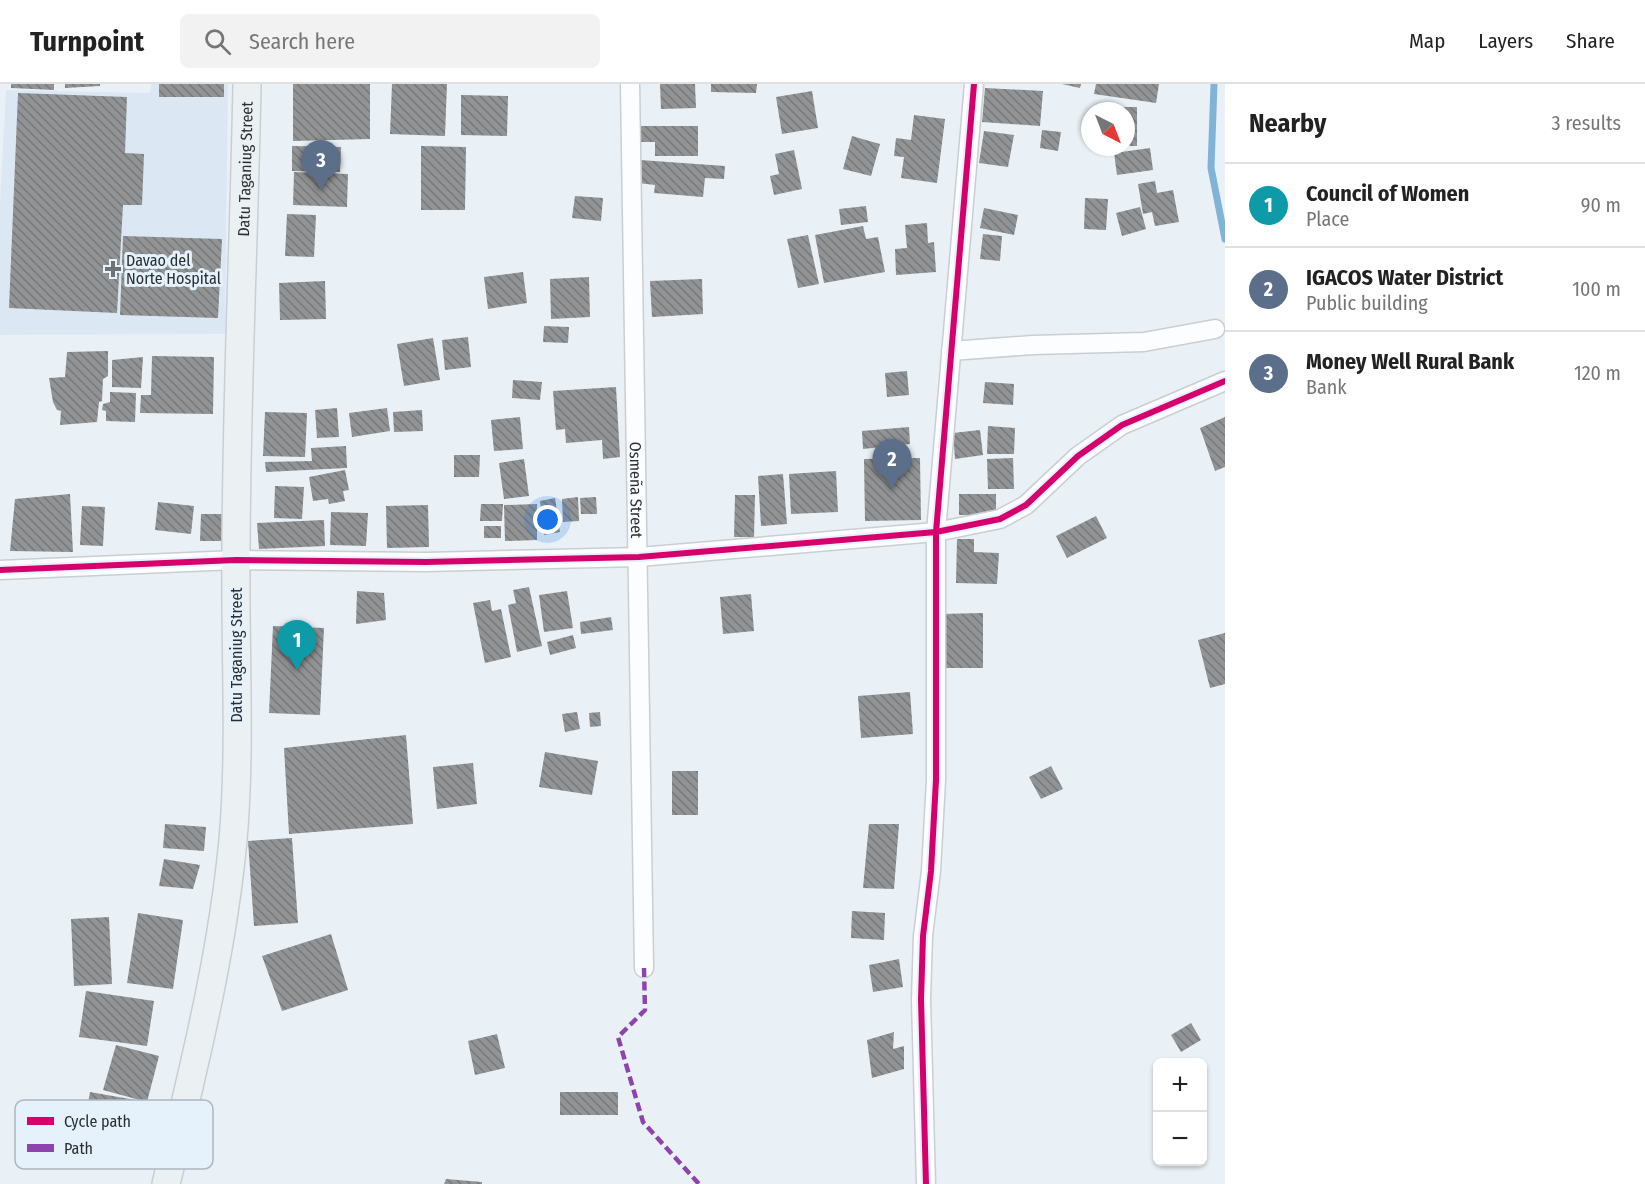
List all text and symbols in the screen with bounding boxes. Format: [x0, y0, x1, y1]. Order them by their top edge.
search box [180, 14, 600, 68]
text: Turnpoint [30, 25, 144, 58]
icon: search [201, 25, 234, 58]
text: Search here [249, 28, 355, 55]
text: Map [1409, 28, 1445, 54]
text: Layers [1478, 28, 1533, 54]
text: Share [1566, 28, 1615, 54]
street label: Datu Taganiug Street [234, 100, 257, 237]
north arrow [1081, 102, 1135, 156]
text: Nearby [1249, 108, 1326, 139]
text: 3 results [1552, 111, 1621, 135]
pin: 3 [302, 141, 340, 190]
text: Council of Women [1306, 180, 1469, 207]
text: 1 [1264, 193, 1273, 217]
text: 90 m [1581, 193, 1621, 217]
text: Place [1306, 207, 1349, 231]
place label: Davao del Norte Hospital [126, 251, 221, 288]
marker: Davao del Norte Hospital [104, 260, 122, 278]
text: IGACOS Water District [1306, 264, 1503, 291]
text: 2 [1264, 277, 1273, 301]
text: 100 m [1572, 277, 1621, 301]
text: Public building [1306, 291, 1428, 315]
text: Money Well Rural Bank [1306, 348, 1514, 375]
text: 3 [1264, 361, 1273, 385]
text: 120 m [1574, 361, 1621, 385]
text: Bank [1306, 375, 1347, 399]
pin: 2 [872, 440, 912, 489]
street label: Osmeña Street [626, 442, 646, 539]
your location [533, 505, 562, 534]
street label: Datu Taganiug Street [227, 587, 246, 723]
pin: 1 [278, 620, 316, 670]
map controls [1153, 1058, 1207, 1166]
button: + [1153, 1058, 1207, 1112]
legend [15, 1100, 213, 1169]
text: Cycle path [64, 1112, 131, 1131]
button: − [1153, 1112, 1207, 1166]
text: Path [64, 1139, 93, 1158]

